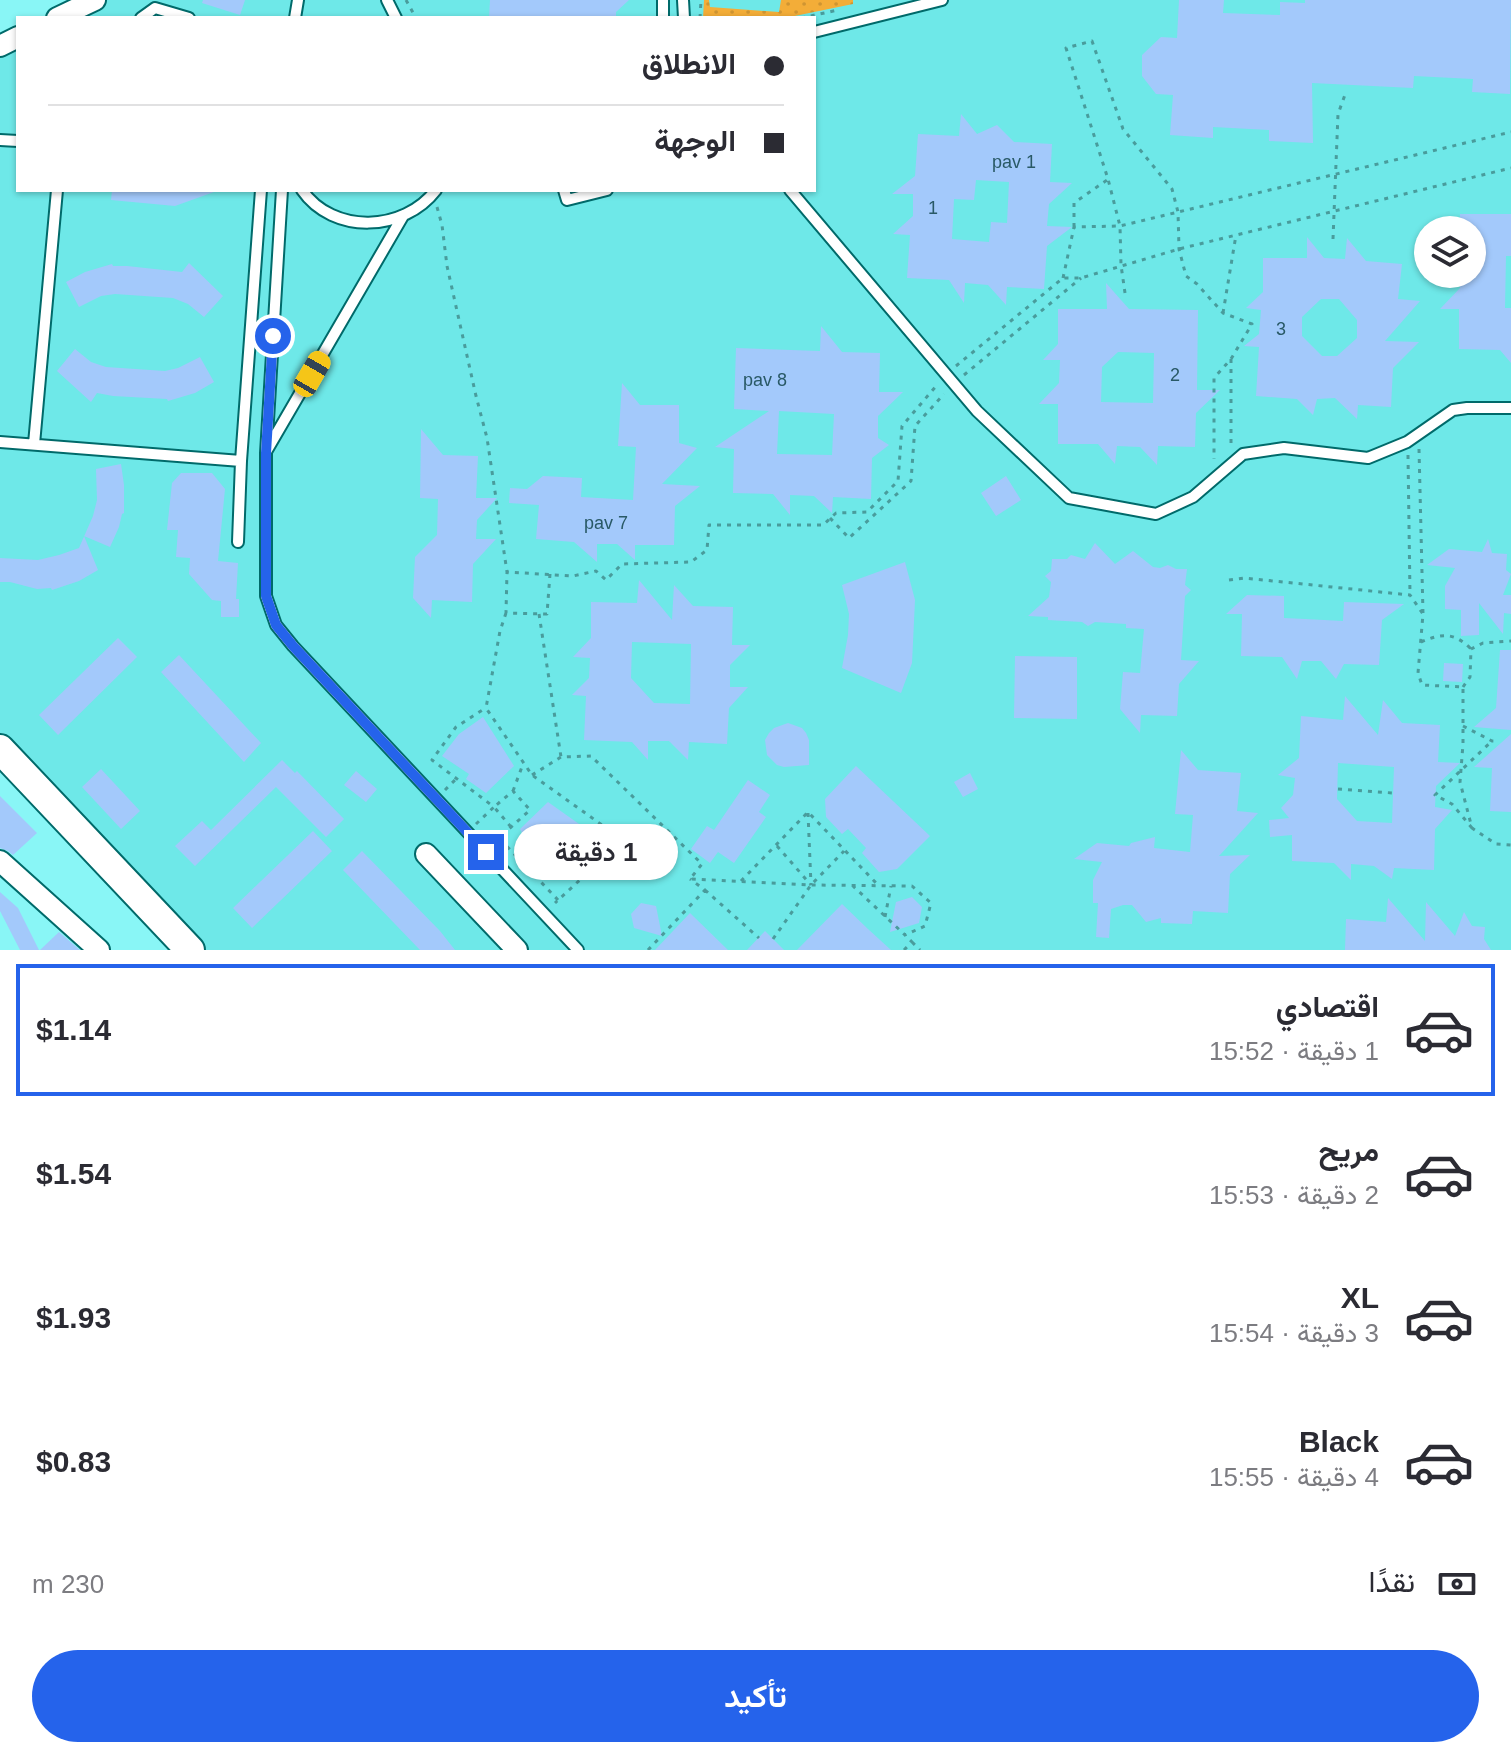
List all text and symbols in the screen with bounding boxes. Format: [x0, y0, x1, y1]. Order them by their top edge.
text: الانطلاق [642, 47, 736, 80]
text: الوجهة [654, 124, 736, 157]
house number: pav 1 [992, 152, 1036, 172]
house number: 1 [928, 198, 938, 218]
map controls [1414, 216, 1486, 288]
button: layers [1414, 216, 1486, 288]
route start [255, 318, 291, 354]
house number: 3 [1276, 319, 1286, 339]
car [290, 347, 334, 401]
house number: 2 [1170, 365, 1180, 385]
house number: pav 8 [743, 370, 787, 390]
house number: pav 7 [584, 513, 628, 533]
callout: 1 دقيقة [514, 824, 678, 880]
route end [468, 834, 504, 870]
text: 1 دقيقة [555, 837, 637, 867]
text: اقتصادي [1276, 990, 1379, 1023]
icon: car [1403, 994, 1475, 1066]
text: $1.14 [36, 1013, 111, 1046]
text: 1 دقيقة · 15:52 [1209, 1036, 1379, 1066]
text: مريح [1319, 1134, 1379, 1167]
icon: car [1403, 1138, 1475, 1210]
text: $1.54 [36, 1157, 111, 1190]
text: 2 دقيقة · 15:53 [1209, 1180, 1379, 1210]
text: XL [1341, 1281, 1379, 1314]
icon: car [1403, 1282, 1475, 1354]
text: $1.93 [36, 1301, 111, 1334]
text: 3 دقيقة · 15:54 [1209, 1318, 1379, 1348]
text: Black [1299, 1425, 1379, 1458]
icon: car [1403, 1426, 1475, 1498]
text: $0.83 [36, 1445, 111, 1478]
text: 4 دقيقة · 15:55 [1209, 1462, 1379, 1492]
icon: cash [1435, 1562, 1479, 1606]
text: نقدًا [1369, 1565, 1415, 1598]
text: 230 m [32, 1569, 104, 1599]
button: تأكيد [32, 1650, 1479, 1742]

